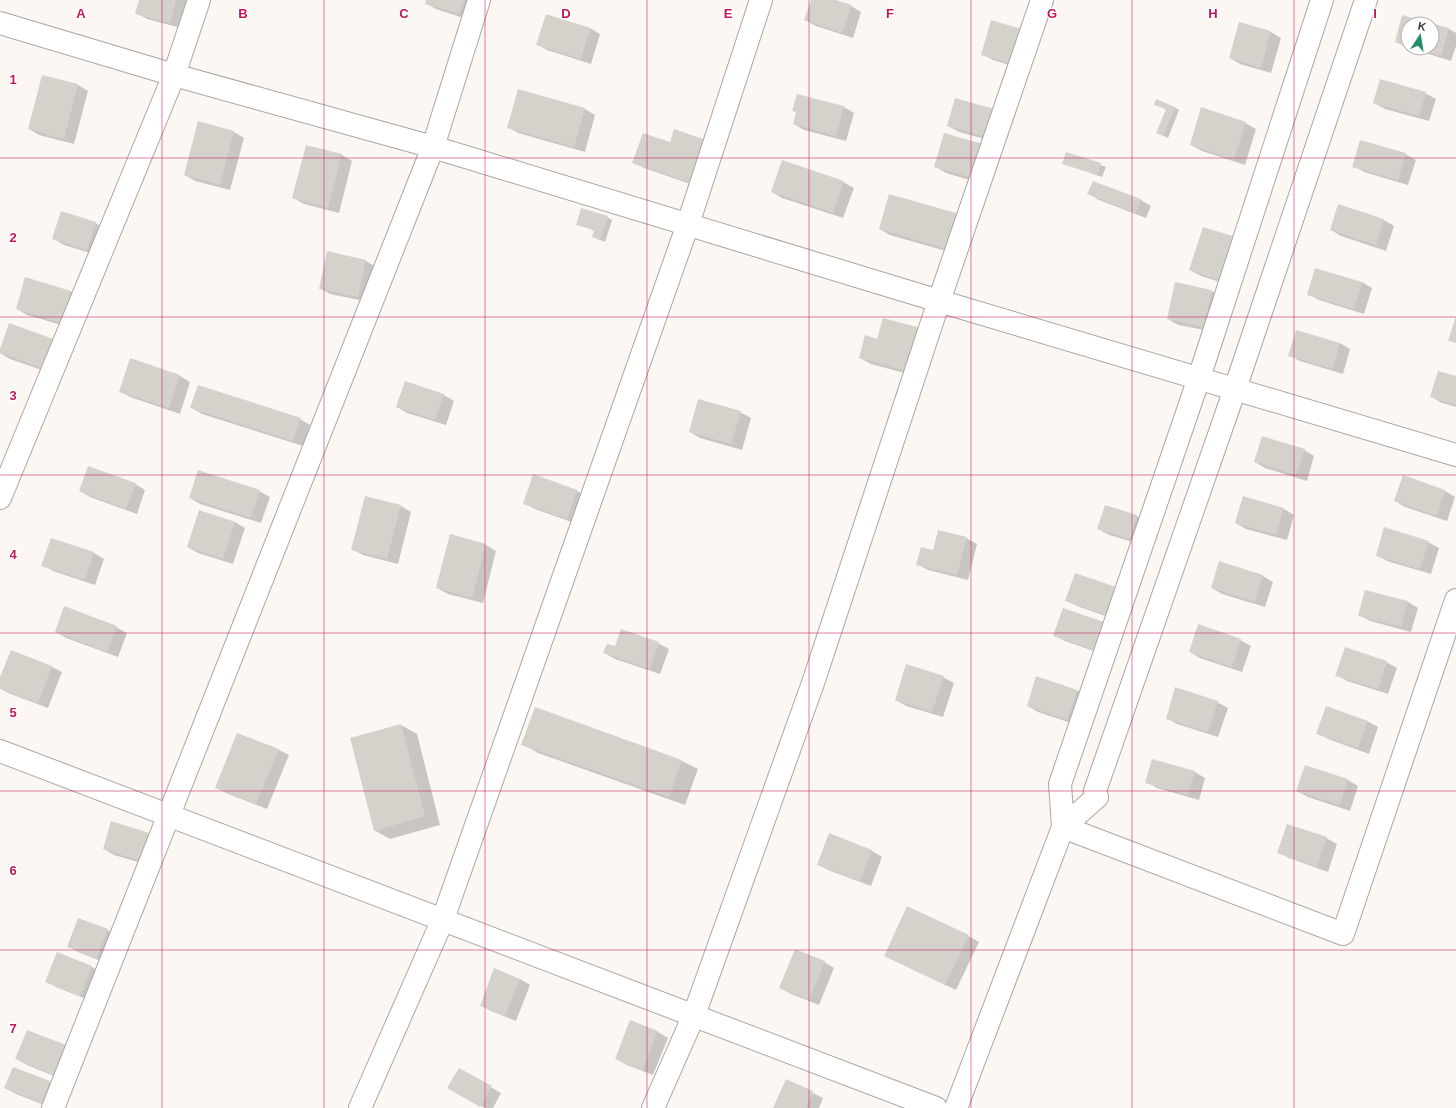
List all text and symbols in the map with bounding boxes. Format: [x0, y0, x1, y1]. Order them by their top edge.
text: A [76, 6, 86, 21]
text: B [238, 6, 248, 21]
text: C [399, 6, 409, 21]
text: D [561, 6, 571, 21]
text: E [724, 6, 733, 21]
text: F [886, 6, 894, 21]
text: G [1047, 6, 1057, 21]
text: H [1208, 6, 1218, 21]
text: I [1373, 6, 1377, 21]
north arrow [1400, 16, 1440, 56]
text: K [1417, 20, 1427, 33]
text: 1 [9, 72, 17, 87]
text: 2 [9, 230, 17, 245]
text: 3 [9, 388, 17, 403]
text: 4 [9, 547, 17, 562]
text: 5 [9, 705, 17, 720]
text: 6 [9, 863, 17, 878]
text: 7 [9, 1021, 17, 1036]

